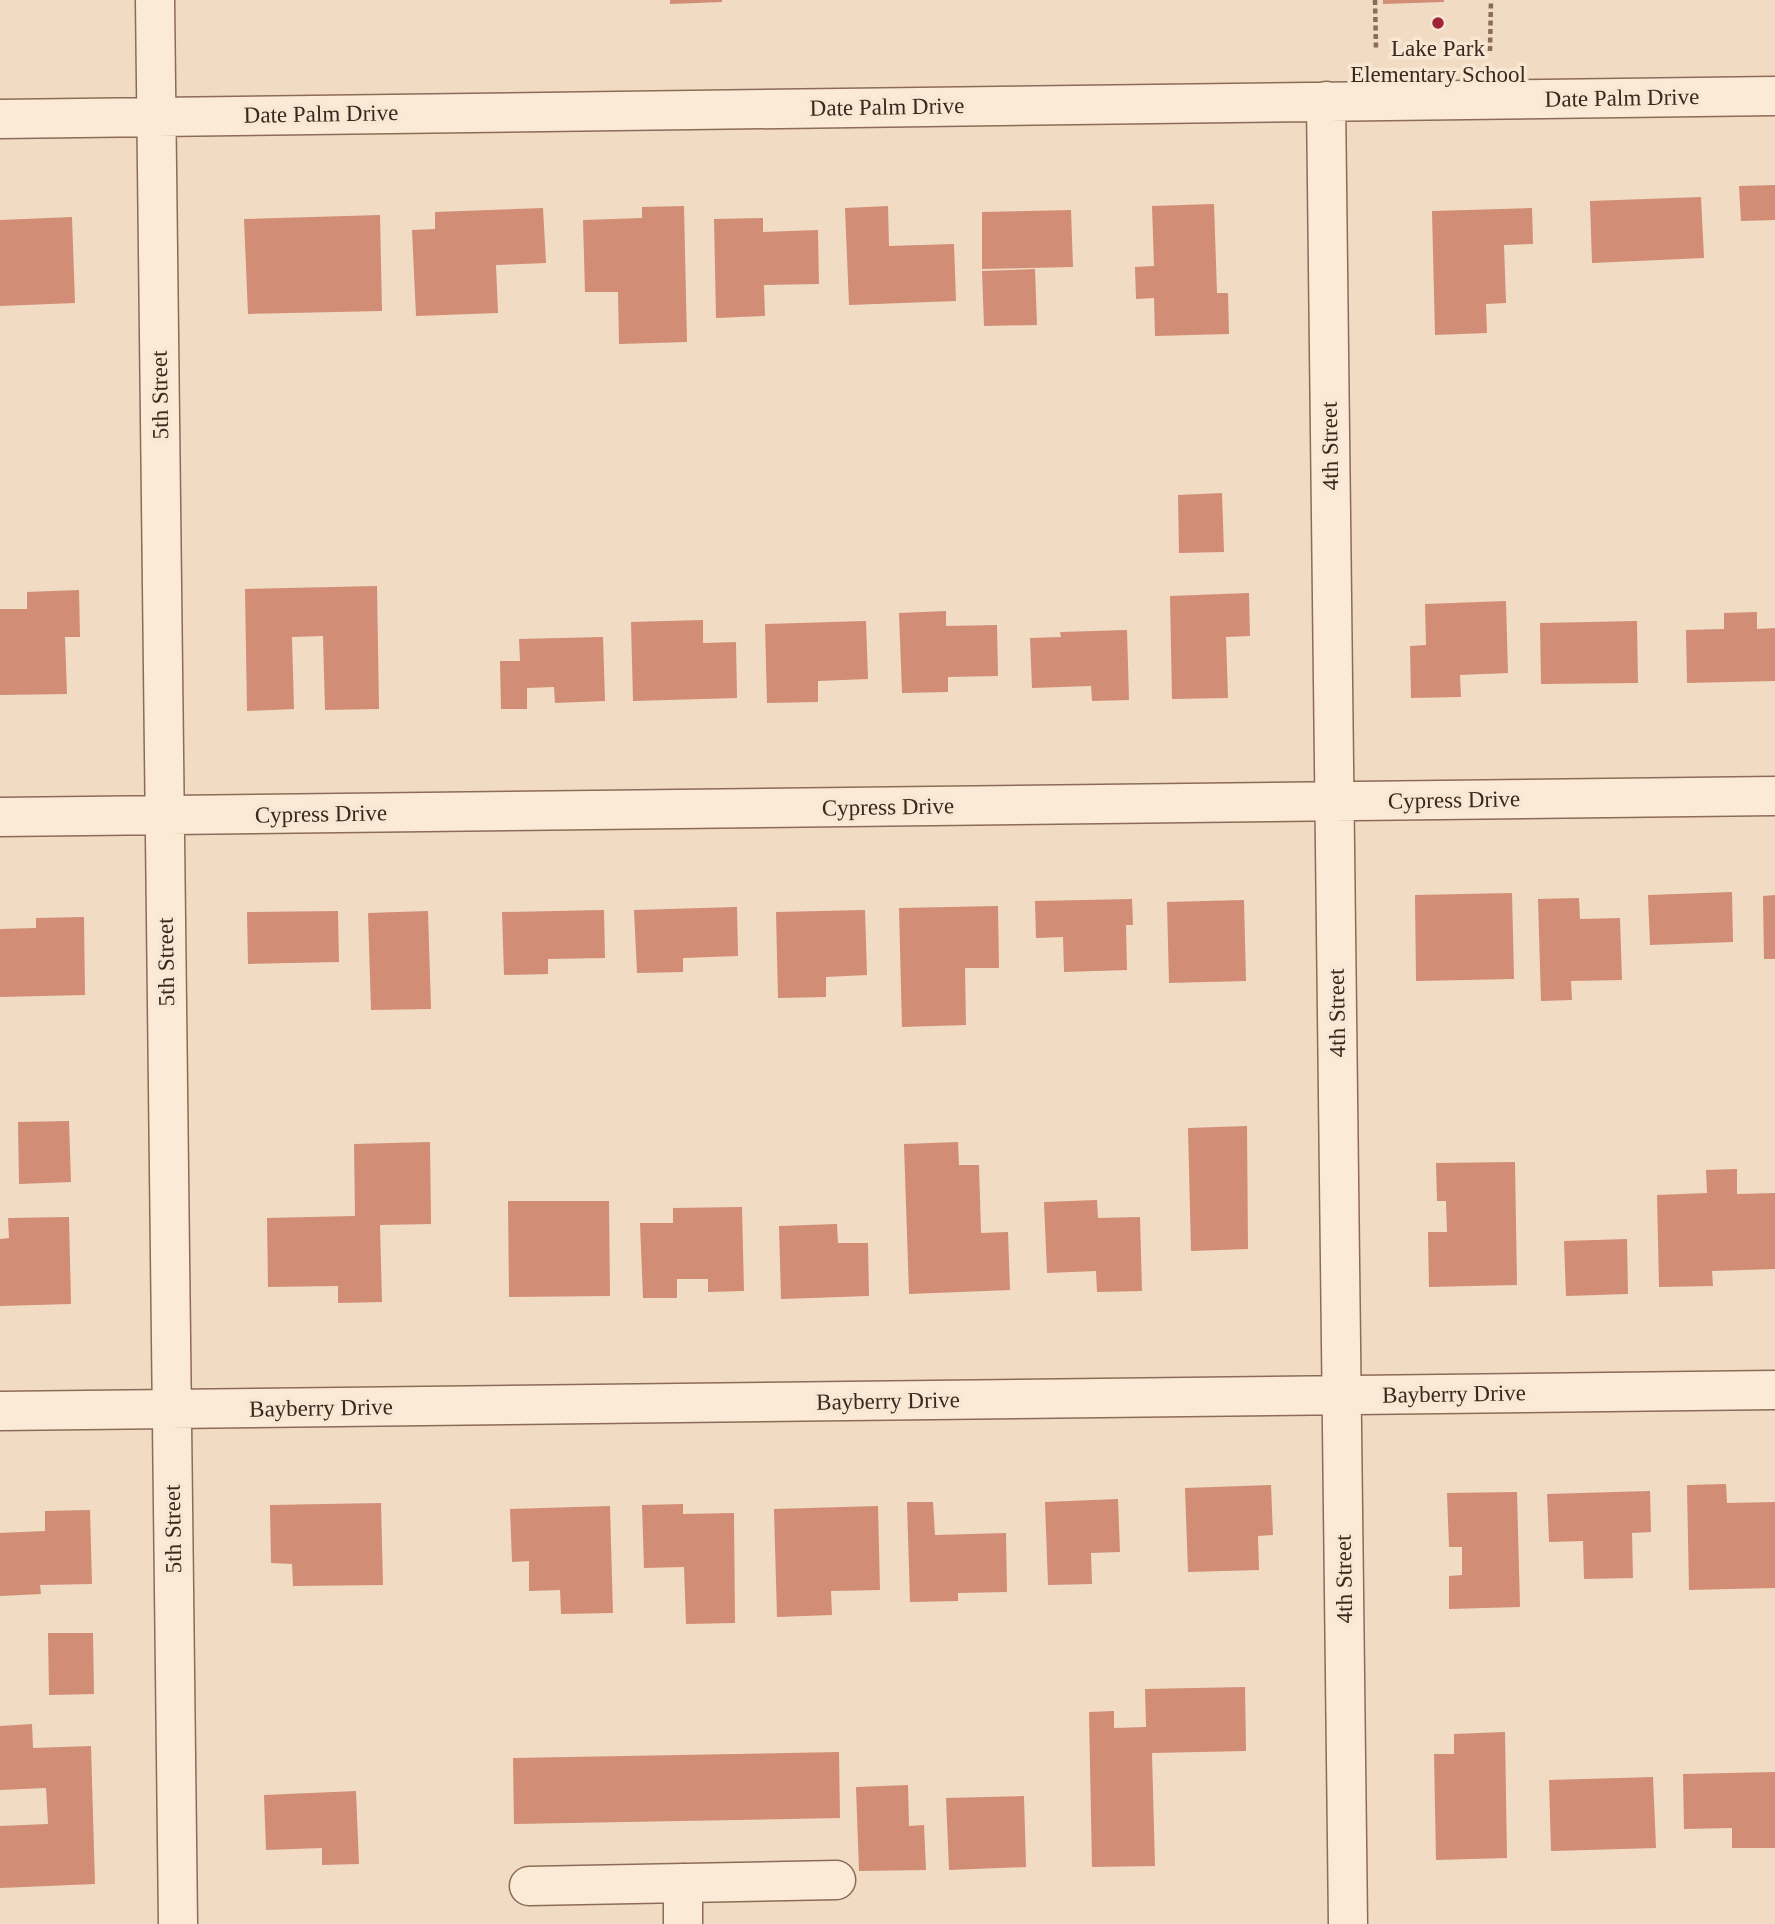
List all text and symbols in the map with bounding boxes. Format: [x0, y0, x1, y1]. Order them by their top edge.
marker: Lake Park Elementary School [1430, 15, 1446, 31]
place label: Lake Park Elementary School [1350, 36, 1526, 87]
street label: Date Palm Drive [1545, 84, 1699, 112]
street label: Date Palm Drive [810, 93, 964, 121]
street label: Date Palm Drive [244, 100, 398, 128]
street label: 5th Street [147, 350, 173, 440]
street label: 4th Street [1317, 401, 1343, 491]
street label: Cypress Drive [1388, 786, 1520, 814]
street label: Cypress Drive [822, 793, 954, 821]
street label: Cypress Drive [255, 800, 387, 828]
street label: 5th Street [153, 917, 179, 1007]
street label: 4th Street [1324, 968, 1350, 1058]
street label: Bayberry Drive [1382, 1380, 1526, 1408]
street label: Bayberry Drive [816, 1387, 960, 1415]
street label: Bayberry Drive [249, 1394, 393, 1422]
street label: 5th Street [160, 1484, 186, 1574]
street label: 4th Street [1331, 1534, 1357, 1624]

